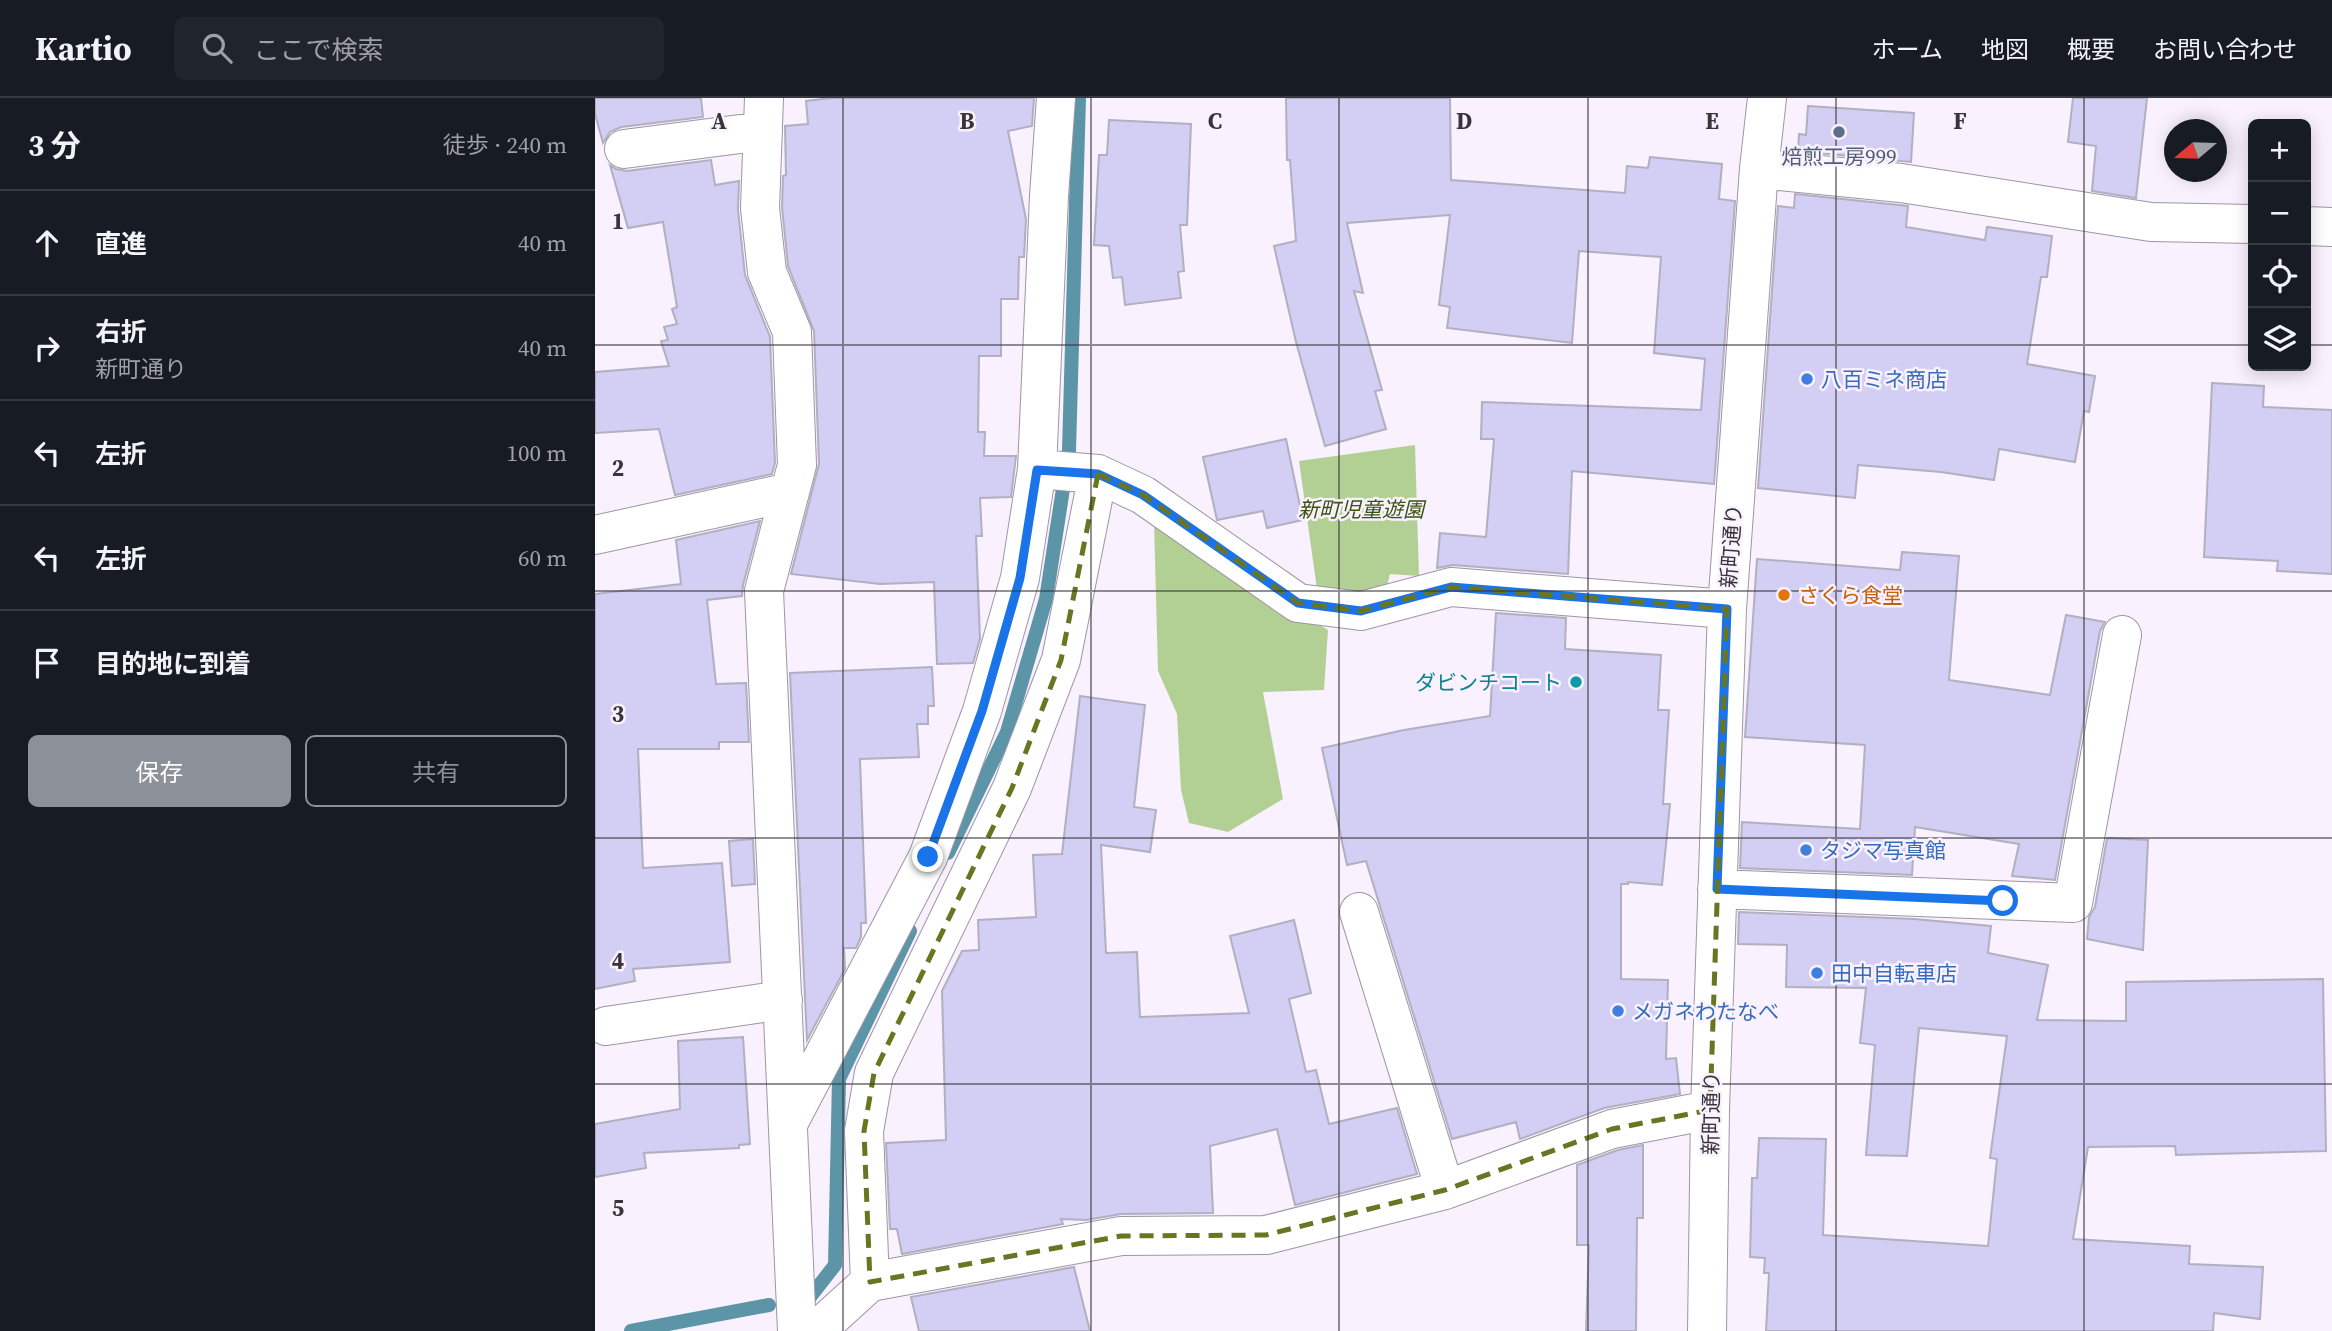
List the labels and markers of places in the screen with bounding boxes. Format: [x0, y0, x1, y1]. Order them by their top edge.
marker: 焙煎工房999 [1831, 124, 1847, 140]
place label: 焙煎工房999 [1781, 142, 1897, 171]
place label: 八百ミネ商店 [1821, 365, 1947, 394]
marker: 八百ミネ商店 [1799, 371, 1815, 387]
place label: さくら食堂 [1798, 581, 1903, 610]
marker: さくら食堂 [1776, 587, 1792, 603]
place label: ダビンチコート [1415, 668, 1562, 697]
marker: ダビンチコート [1568, 674, 1584, 690]
place label: タジマ写真館 [1820, 836, 1946, 865]
marker: タジマ写真館 [1798, 842, 1814, 858]
place label: 田中自転車店 [1831, 959, 1957, 988]
marker: 田中自転車店 [1809, 965, 1825, 981]
place label: メガネわたなべ [1632, 997, 1779, 1026]
marker: メガネわたなべ [1610, 1003, 1626, 1019]

